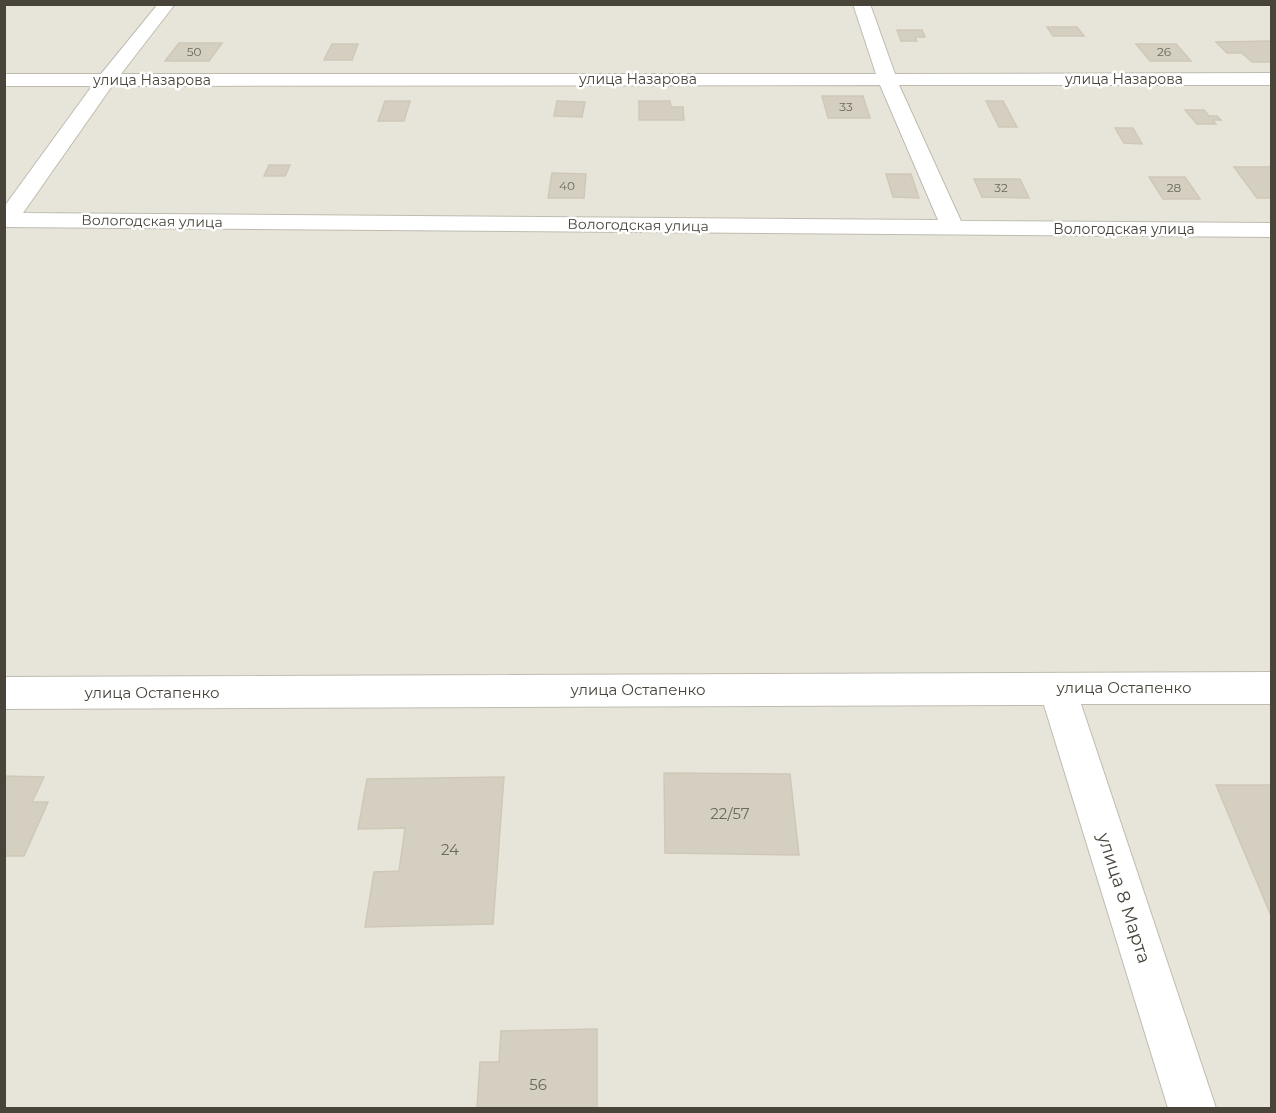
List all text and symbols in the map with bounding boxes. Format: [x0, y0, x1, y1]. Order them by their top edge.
house number: 50 [187, 44, 201, 59]
house number: 26 [1157, 44, 1171, 59]
street label: улица Назарова [578, 70, 697, 88]
street label: улица Назарова [1064, 70, 1183, 88]
street label: улица Назарова [92, 71, 211, 89]
house number: 33 [839, 99, 853, 114]
house number: 40 [559, 178, 575, 193]
house number: 32 [994, 180, 1008, 195]
house number: 28 [1167, 180, 1182, 195]
street label: Вологодская улица [81, 211, 223, 231]
street label: Вологодская улица [567, 215, 709, 235]
street label: Вологодская улица [1053, 220, 1195, 238]
street label: улица Остапенко [1055, 678, 1192, 697]
street label: улица Остапенко [569, 680, 706, 699]
street label: улица Остапенко [83, 683, 220, 702]
house number: 22/57 [710, 804, 750, 823]
street label: улица 8 Марта [1092, 829, 1155, 966]
house number: 24 [441, 840, 459, 859]
house number: 56 [529, 1075, 547, 1094]

